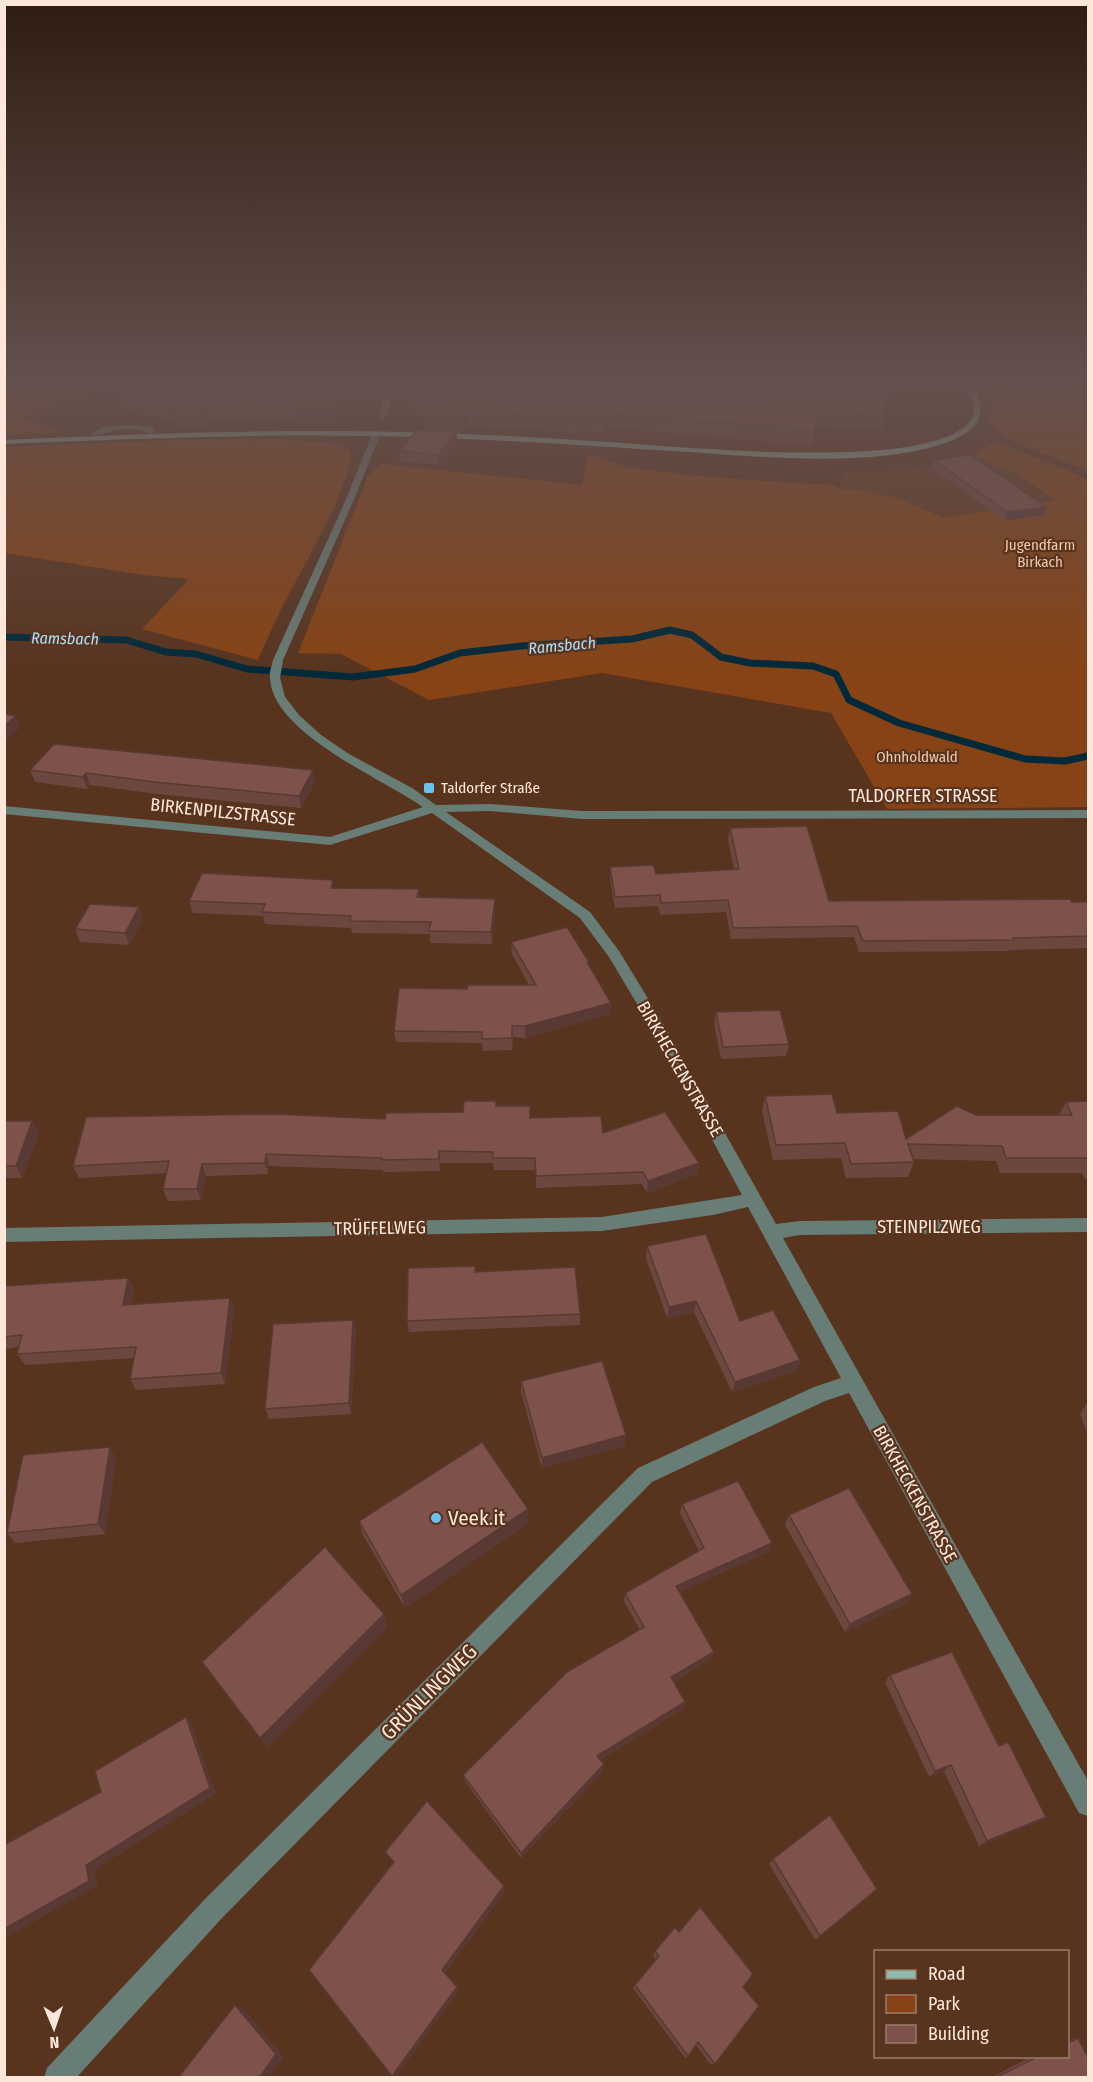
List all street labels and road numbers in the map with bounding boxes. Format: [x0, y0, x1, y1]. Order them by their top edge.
street label: TALDORFER STRASSE [848, 785, 998, 807]
street label: BIRKENPILZSTRASSE [149, 793, 297, 831]
street label: BIRKHECKENSTRASSE [632, 997, 728, 1141]
street label: TRÜFFELWEG [334, 1216, 426, 1240]
street label: STEINPILZWEG [877, 1216, 981, 1238]
street label: BIRKHECKENSTRASSE [868, 1422, 962, 1566]
street label: GRÜNLINGWEG [375, 1638, 483, 1746]

